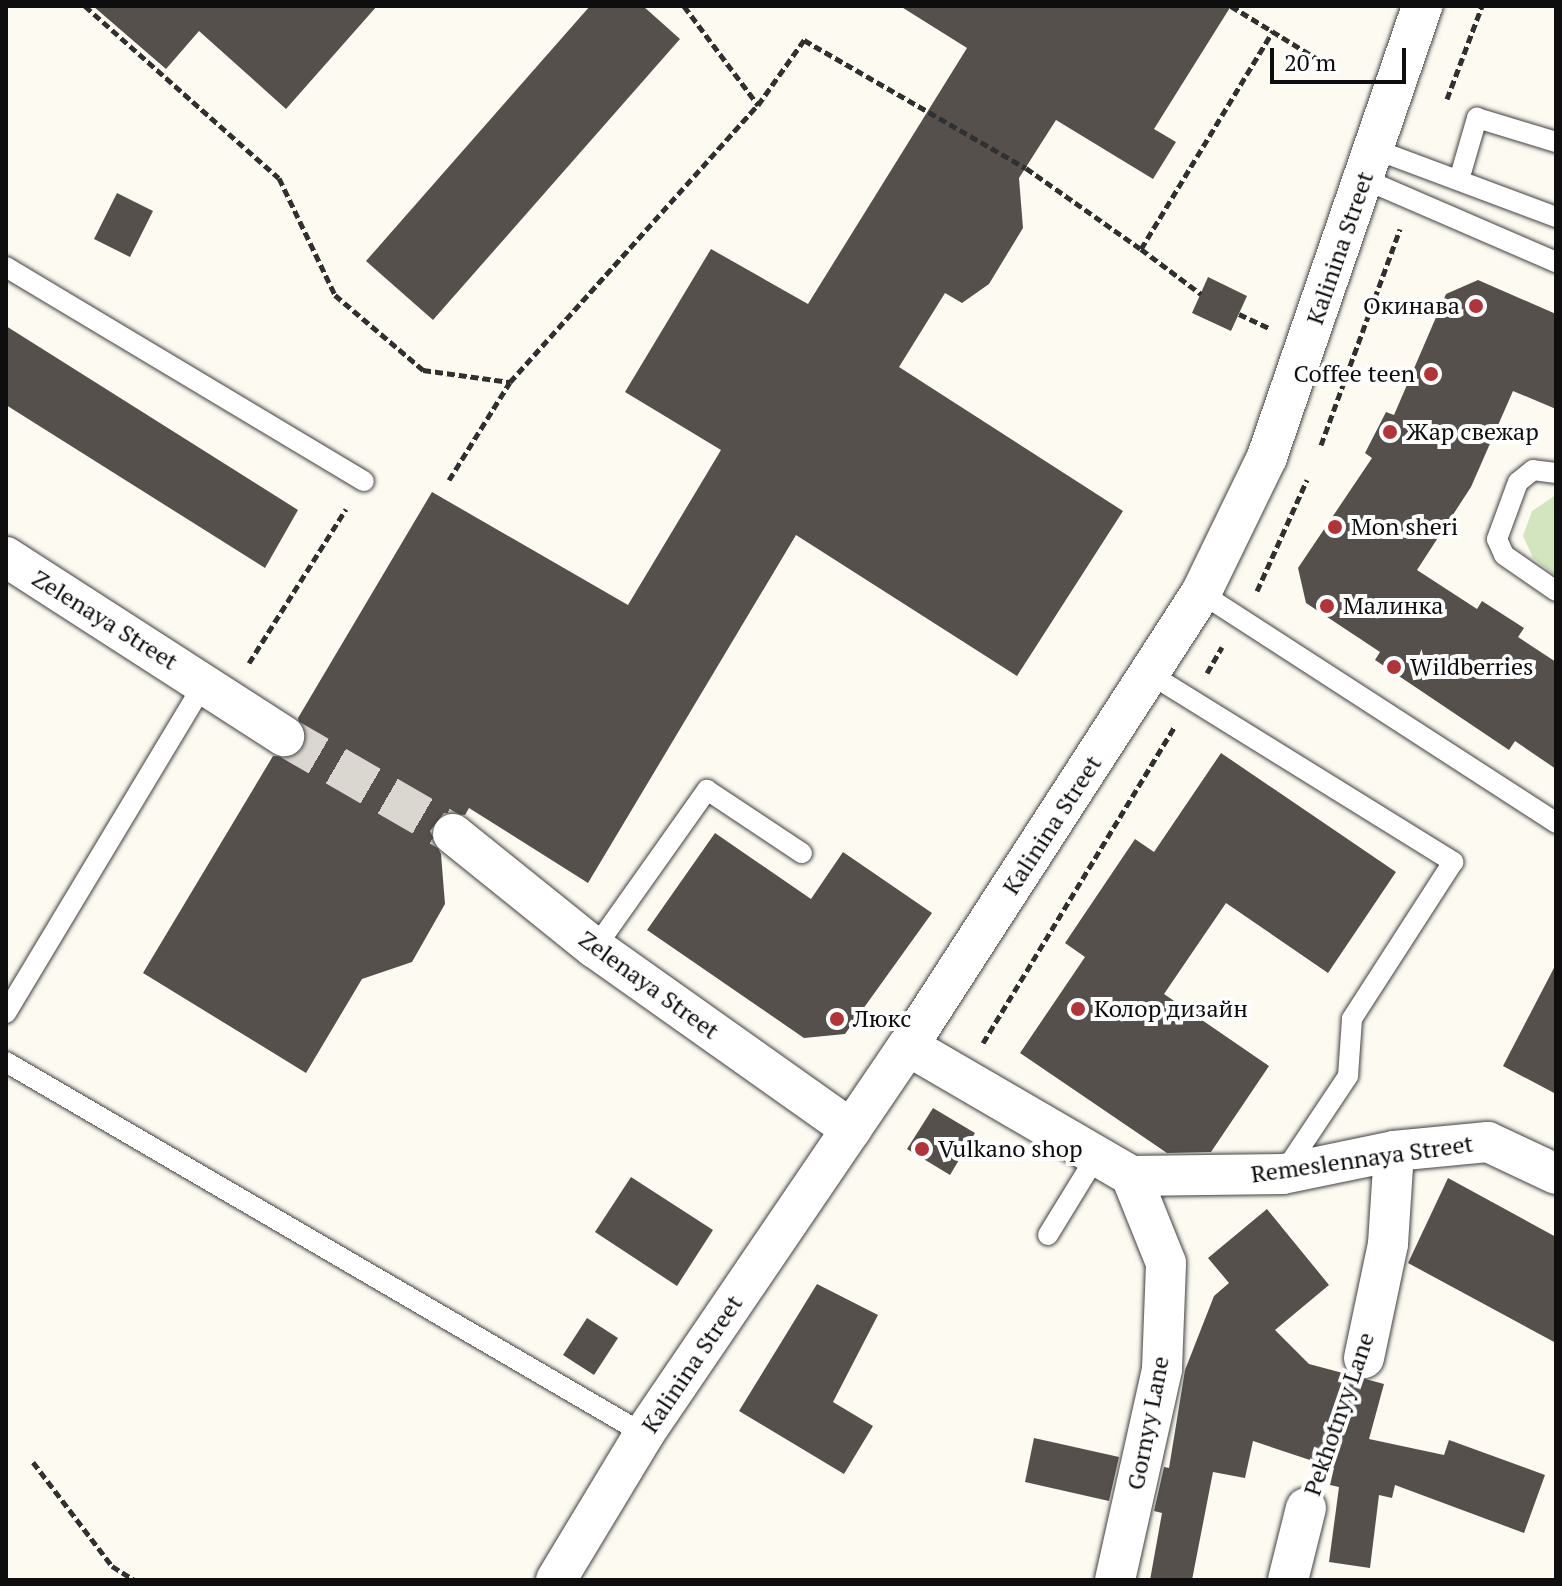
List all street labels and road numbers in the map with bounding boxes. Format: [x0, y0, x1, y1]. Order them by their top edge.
street label: Kalinina Street [1300, 168, 1380, 328]
street label: Zelenaya Street [27, 564, 183, 676]
street label: Kalinina Street [996, 750, 1108, 900]
street label: Zelenaya Street [573, 925, 725, 1045]
street label: Remeslennaya Street [1249, 1129, 1475, 1189]
street label: Kalinina Street [635, 1290, 749, 1438]
street label: Pekhotnyy Lane [1298, 1329, 1380, 1499]
street label: Gornyy Lane [1121, 1354, 1175, 1492]

